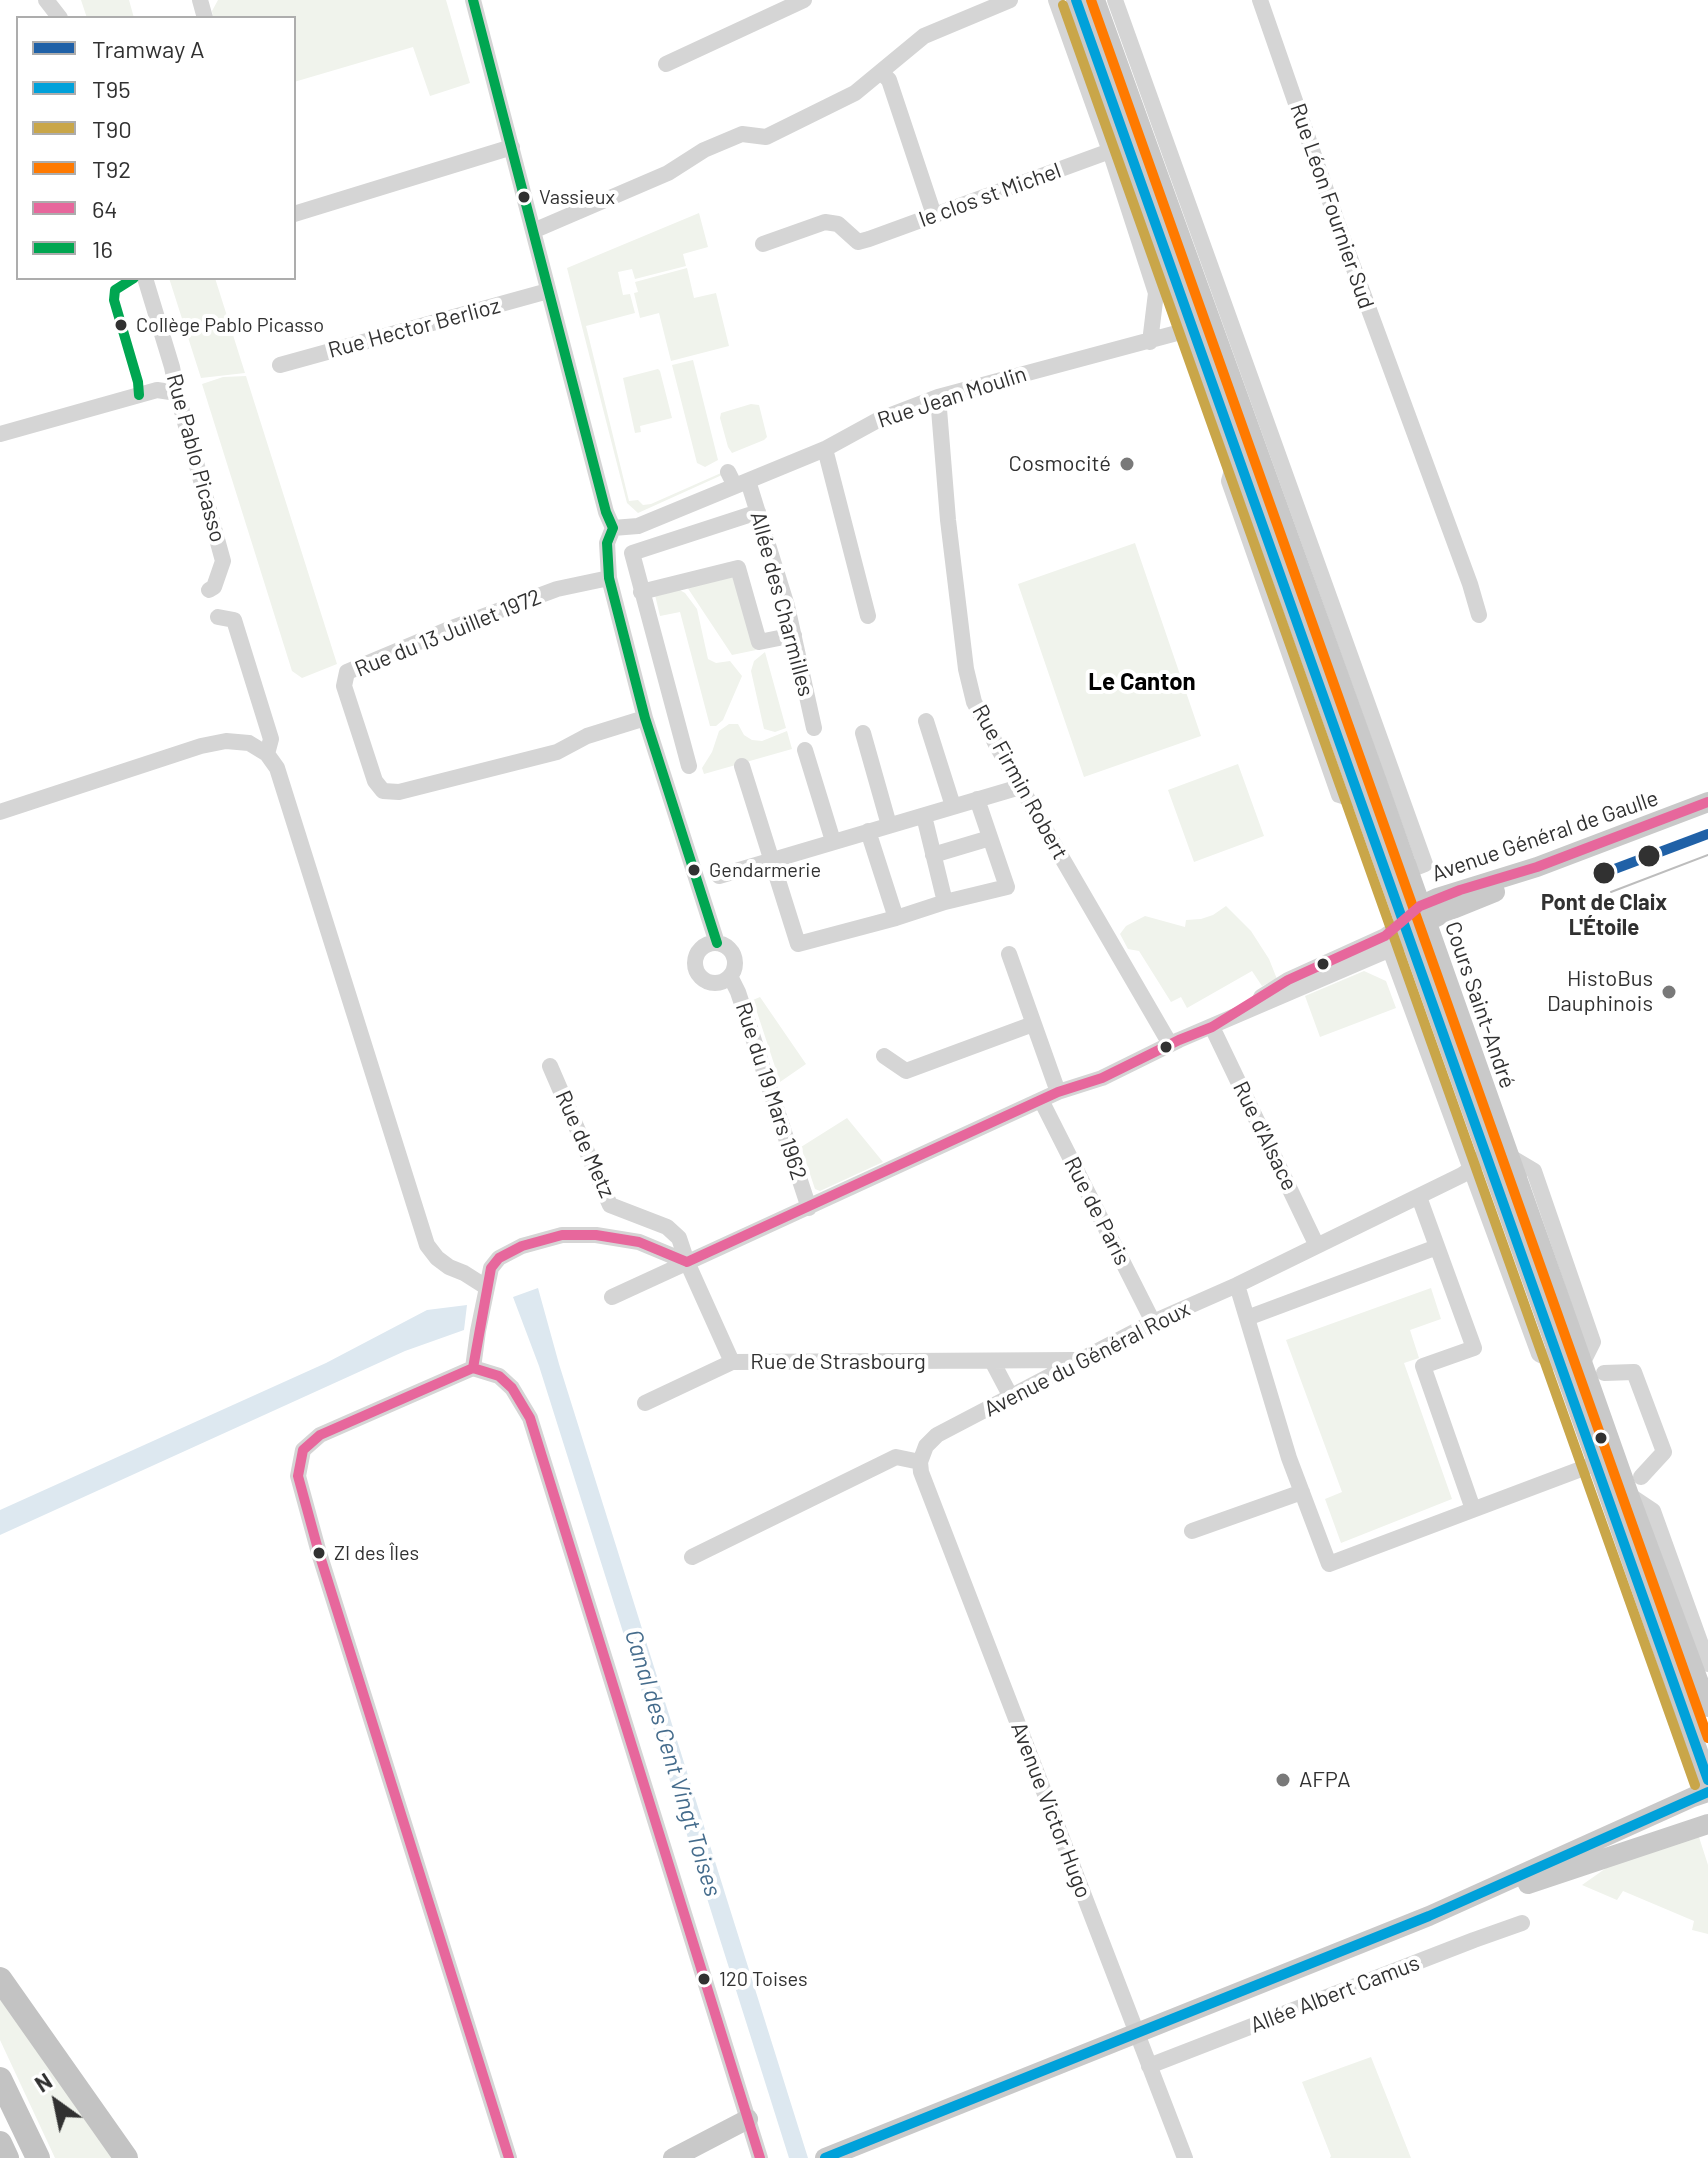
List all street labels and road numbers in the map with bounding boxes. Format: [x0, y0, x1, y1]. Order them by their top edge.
street label: Rue Léon Fournier Sud [1284, 100, 1380, 312]
street label: le clos st Michel [916, 157, 1064, 233]
street label: Rue Hector Berlioz [325, 292, 503, 364]
street label: Rue Jean Moulin [874, 360, 1030, 434]
street label: Rue Pablo Picasso [161, 371, 231, 545]
street label: Allée des Charmilles [745, 509, 819, 699]
street label: Rue du 13 Juillet 1972 [351, 584, 545, 682]
street label: Rue Firmin Robert [967, 700, 1073, 864]
street label: Avenue Général de Gaulle [1428, 785, 1662, 887]
street label: Cours Saint-André [1439, 918, 1521, 1092]
street label: Rue du 19 Mars 1962 [730, 999, 812, 1183]
street label: Rue d'Alsace [1227, 1077, 1303, 1195]
street label: Rue de Metz [550, 1086, 620, 1202]
street label: Rue de Paris [1058, 1152, 1136, 1270]
street label: Avenue du Général Roux [980, 1296, 1194, 1422]
street label: Rue de Strasbourg [750, 1349, 926, 1375]
street label: Avenue Victor Hugo [1005, 1718, 1097, 1902]
street label: Allée Albert Camus [1247, 1950, 1423, 2038]

